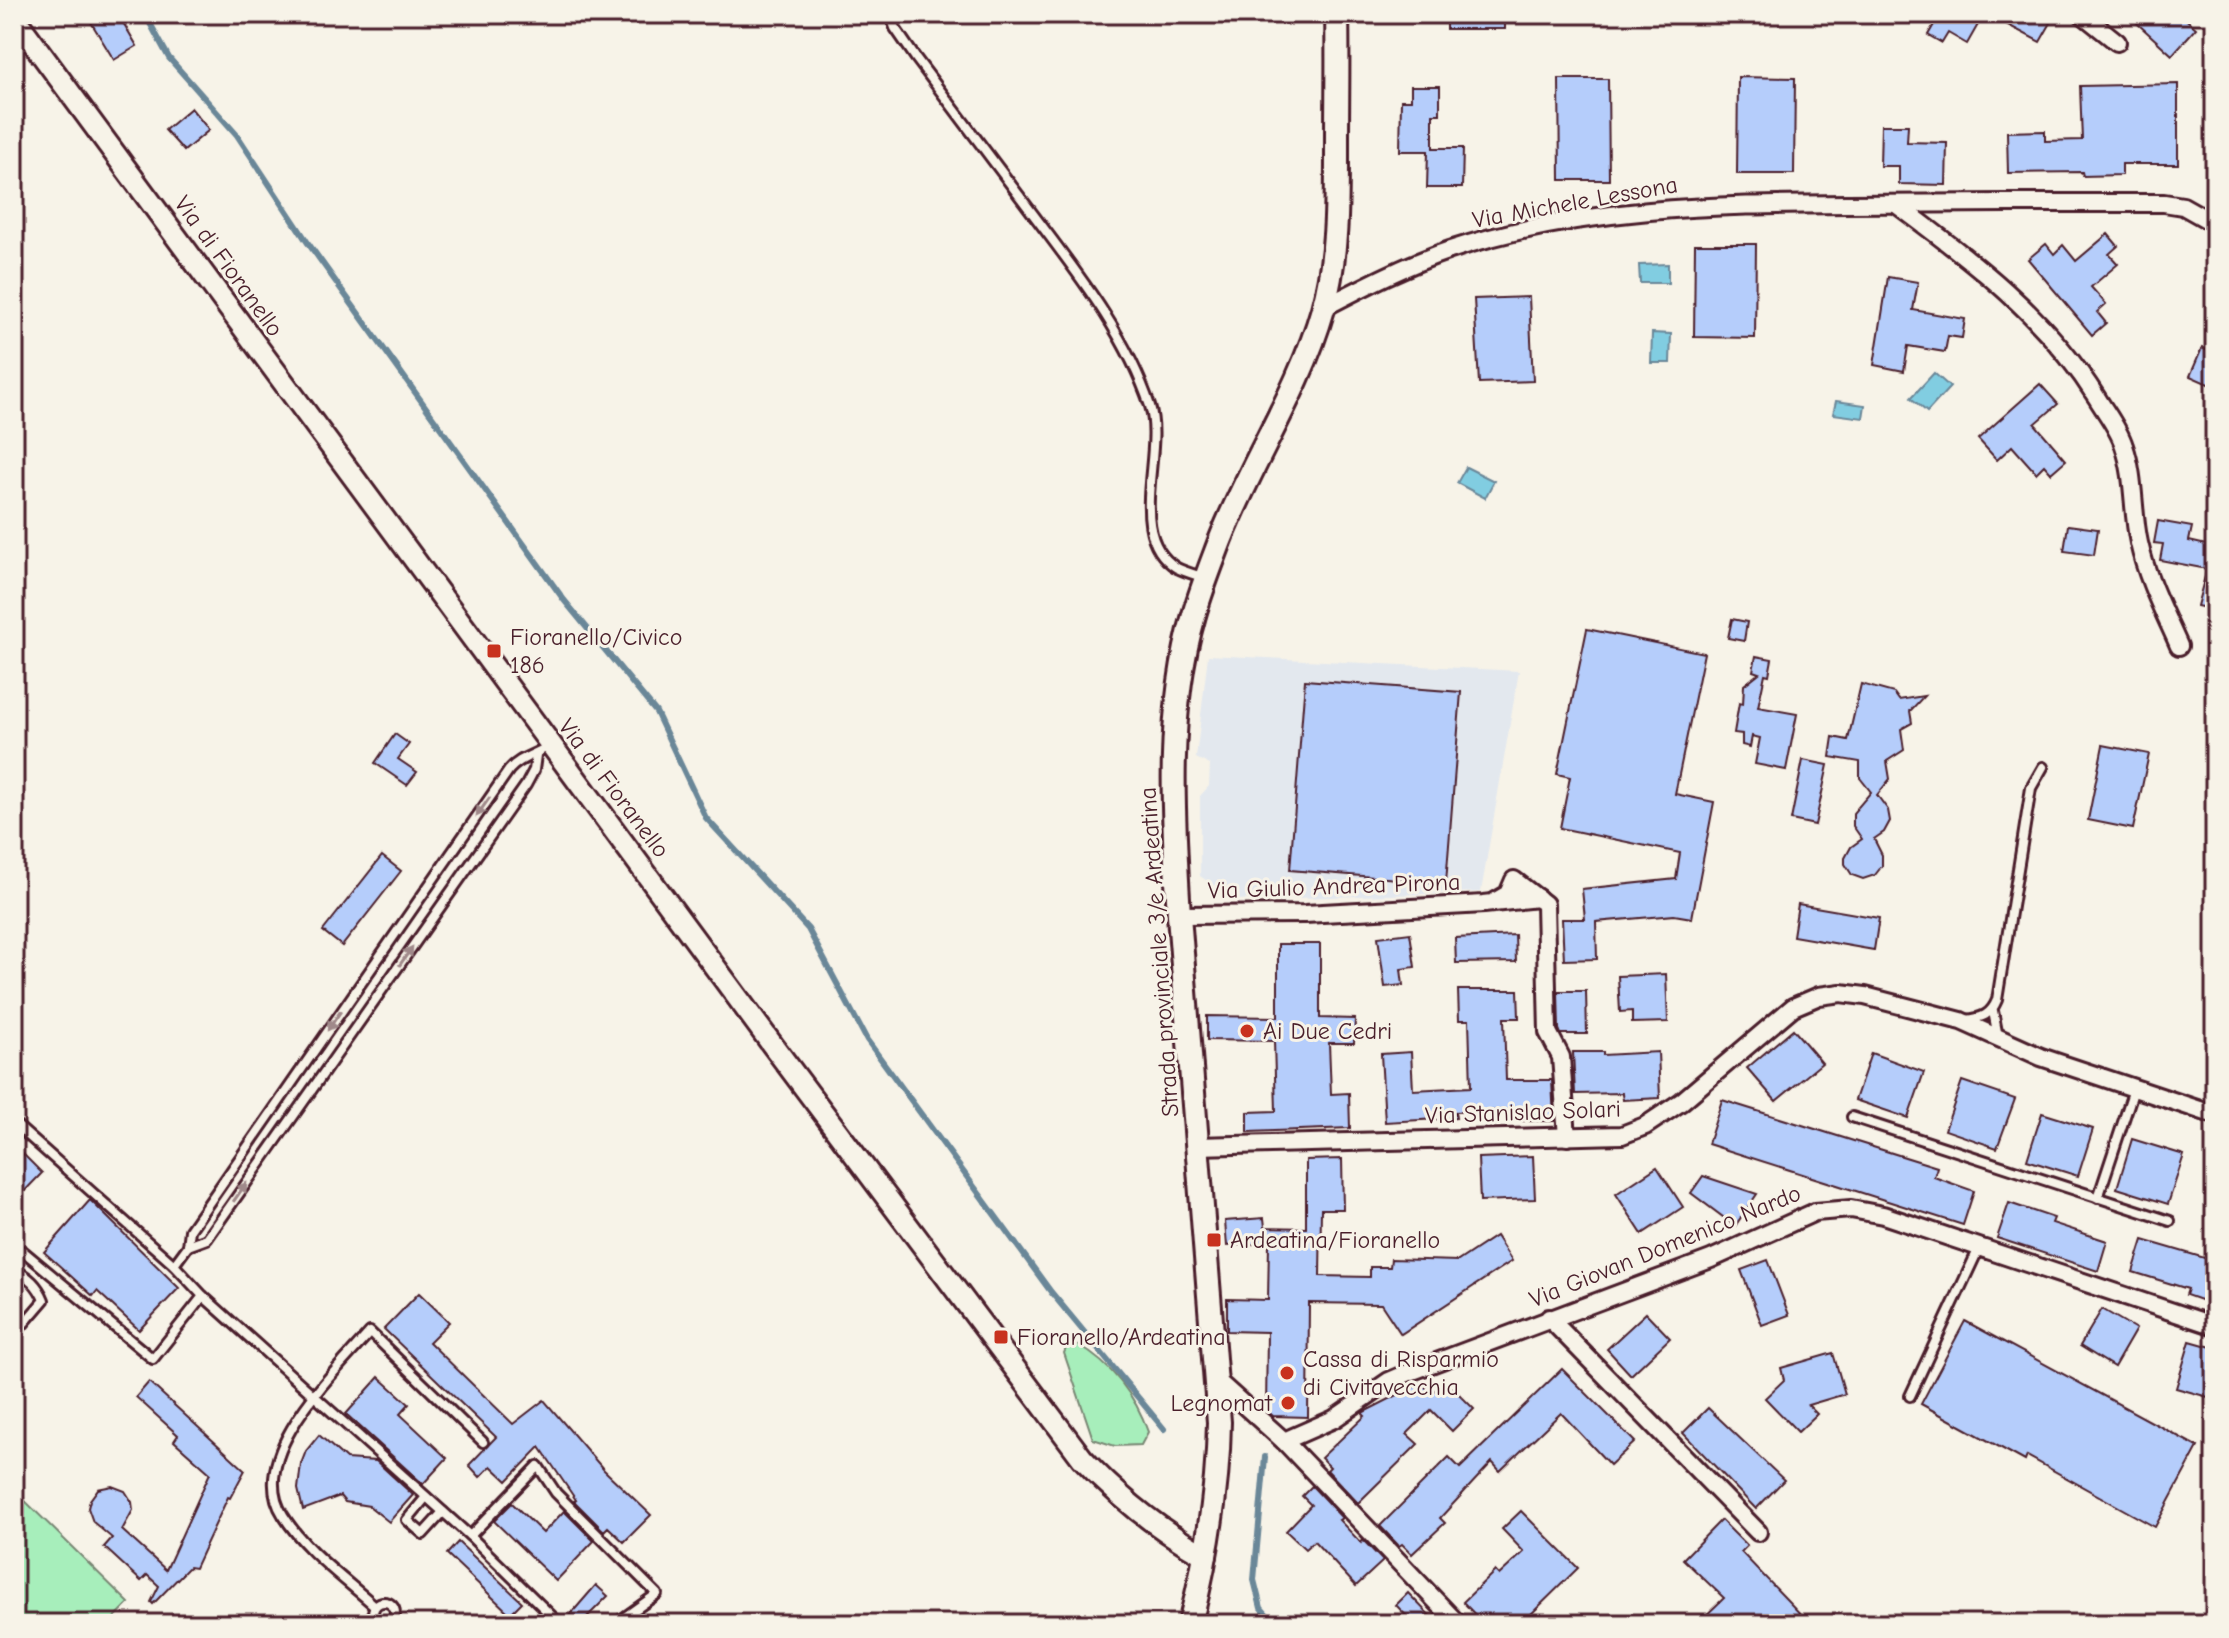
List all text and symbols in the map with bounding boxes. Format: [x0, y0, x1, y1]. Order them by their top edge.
street label: Via Michele Lessona [1470, 170, 1680, 234]
street label: Via di Fioranello [169, 190, 289, 342]
place label: Fioranello/Civico 186 [510, 623, 682, 679]
marker: Fioranello/Civico 186 [485, 642, 503, 660]
street label: Via di Fioranello [553, 713, 675, 863]
street label: Strada provinciale 3/e Ardeatina [1134, 786, 1184, 1118]
one-way arrow [476, 797, 491, 818]
street label: Via Giulio Andrea Pirona [1207, 868, 1461, 904]
one-way arrow [398, 945, 414, 967]
one-way arrow [327, 1010, 342, 1031]
place label: Ai Due Cedri [1263, 1017, 1392, 1045]
marker: Ai Due Cedri [1238, 1022, 1256, 1040]
street label: Via Stanislao Solari [1425, 1095, 1621, 1129]
street label: Via Giovan Domenico Nardo [1525, 1179, 1805, 1313]
one-way arrow [232, 1181, 247, 1202]
place label: Ardeatina/Fioranello [1230, 1226, 1440, 1254]
marker: Ardeatina/Fioranello [1205, 1231, 1223, 1249]
place label: Fioranello/Ardeatina [1017, 1323, 1226, 1351]
marker: Fioranello/Ardeatina [992, 1328, 1010, 1346]
place label: Cassa di Risparmio di Civitavecchia [1303, 1345, 1499, 1401]
marker: Cassa di Risparmio di Civitavecchia [1278, 1364, 1296, 1382]
place label: Legnomat [1171, 1389, 1273, 1417]
marker: Legnomat [1279, 1394, 1297, 1412]

